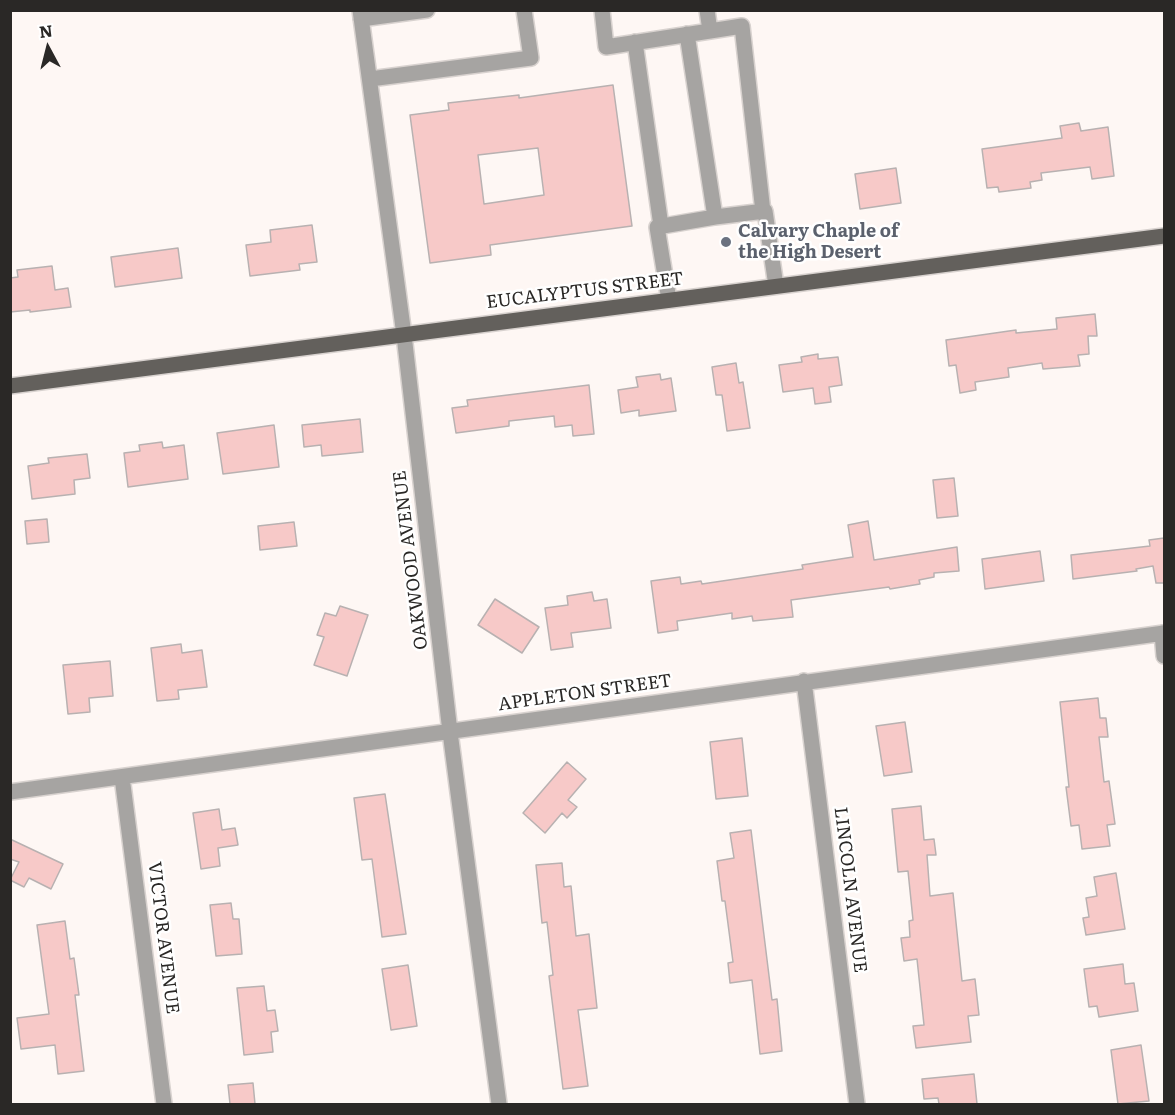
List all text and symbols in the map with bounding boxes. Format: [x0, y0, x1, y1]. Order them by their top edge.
text: N [38, 17, 54, 43]
north arrow [18, 18, 78, 78]
place label: Calvary Chaple of the High Desert [738, 221, 899, 264]
marker: Calvary Chaple of the High Desert [719, 235, 733, 249]
street label: EUCALYPTUS STREET [485, 268, 685, 314]
street label: OAKWOOD AVENUE [389, 469, 433, 651]
street label: APPLETON STREET [497, 670, 673, 716]
street label: LINCOLN AVENUE [829, 806, 871, 974]
street label: VICTOR AVENUE [143, 861, 183, 1015]

